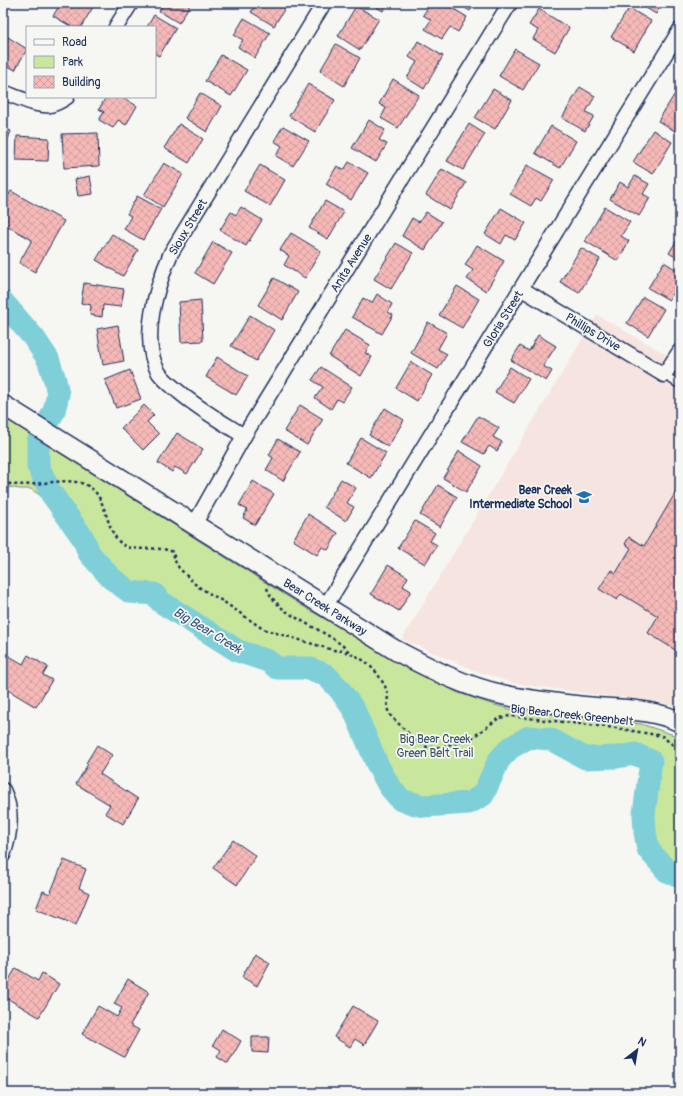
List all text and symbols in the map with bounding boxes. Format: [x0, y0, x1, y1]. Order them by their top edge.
legend [26, 26, 156, 98]
text: Road [62, 35, 87, 50]
text: Park [62, 55, 83, 70]
text: Building [62, 75, 101, 90]
street label: Sioux Street [166, 196, 211, 258]
street label: Anita Avenue [327, 231, 375, 295]
street label: Gloria Street [480, 288, 527, 351]
street label: Phillips Drive [562, 310, 623, 355]
place label: Bear Creek Intermediate School [469, 483, 573, 512]
school or university icon: Bear Creek Intermediate School [575, 488, 593, 506]
street label: Bear Creek Parkway [280, 576, 369, 639]
water label: Big Bear Creek [170, 604, 246, 658]
street label: Big Bear Creek Greenbelt [510, 702, 634, 729]
park label: Big Bear Creek Green Belt Trail [396, 732, 474, 761]
north arrow [617, 1030, 657, 1070]
text: N [635, 1034, 649, 1050]

